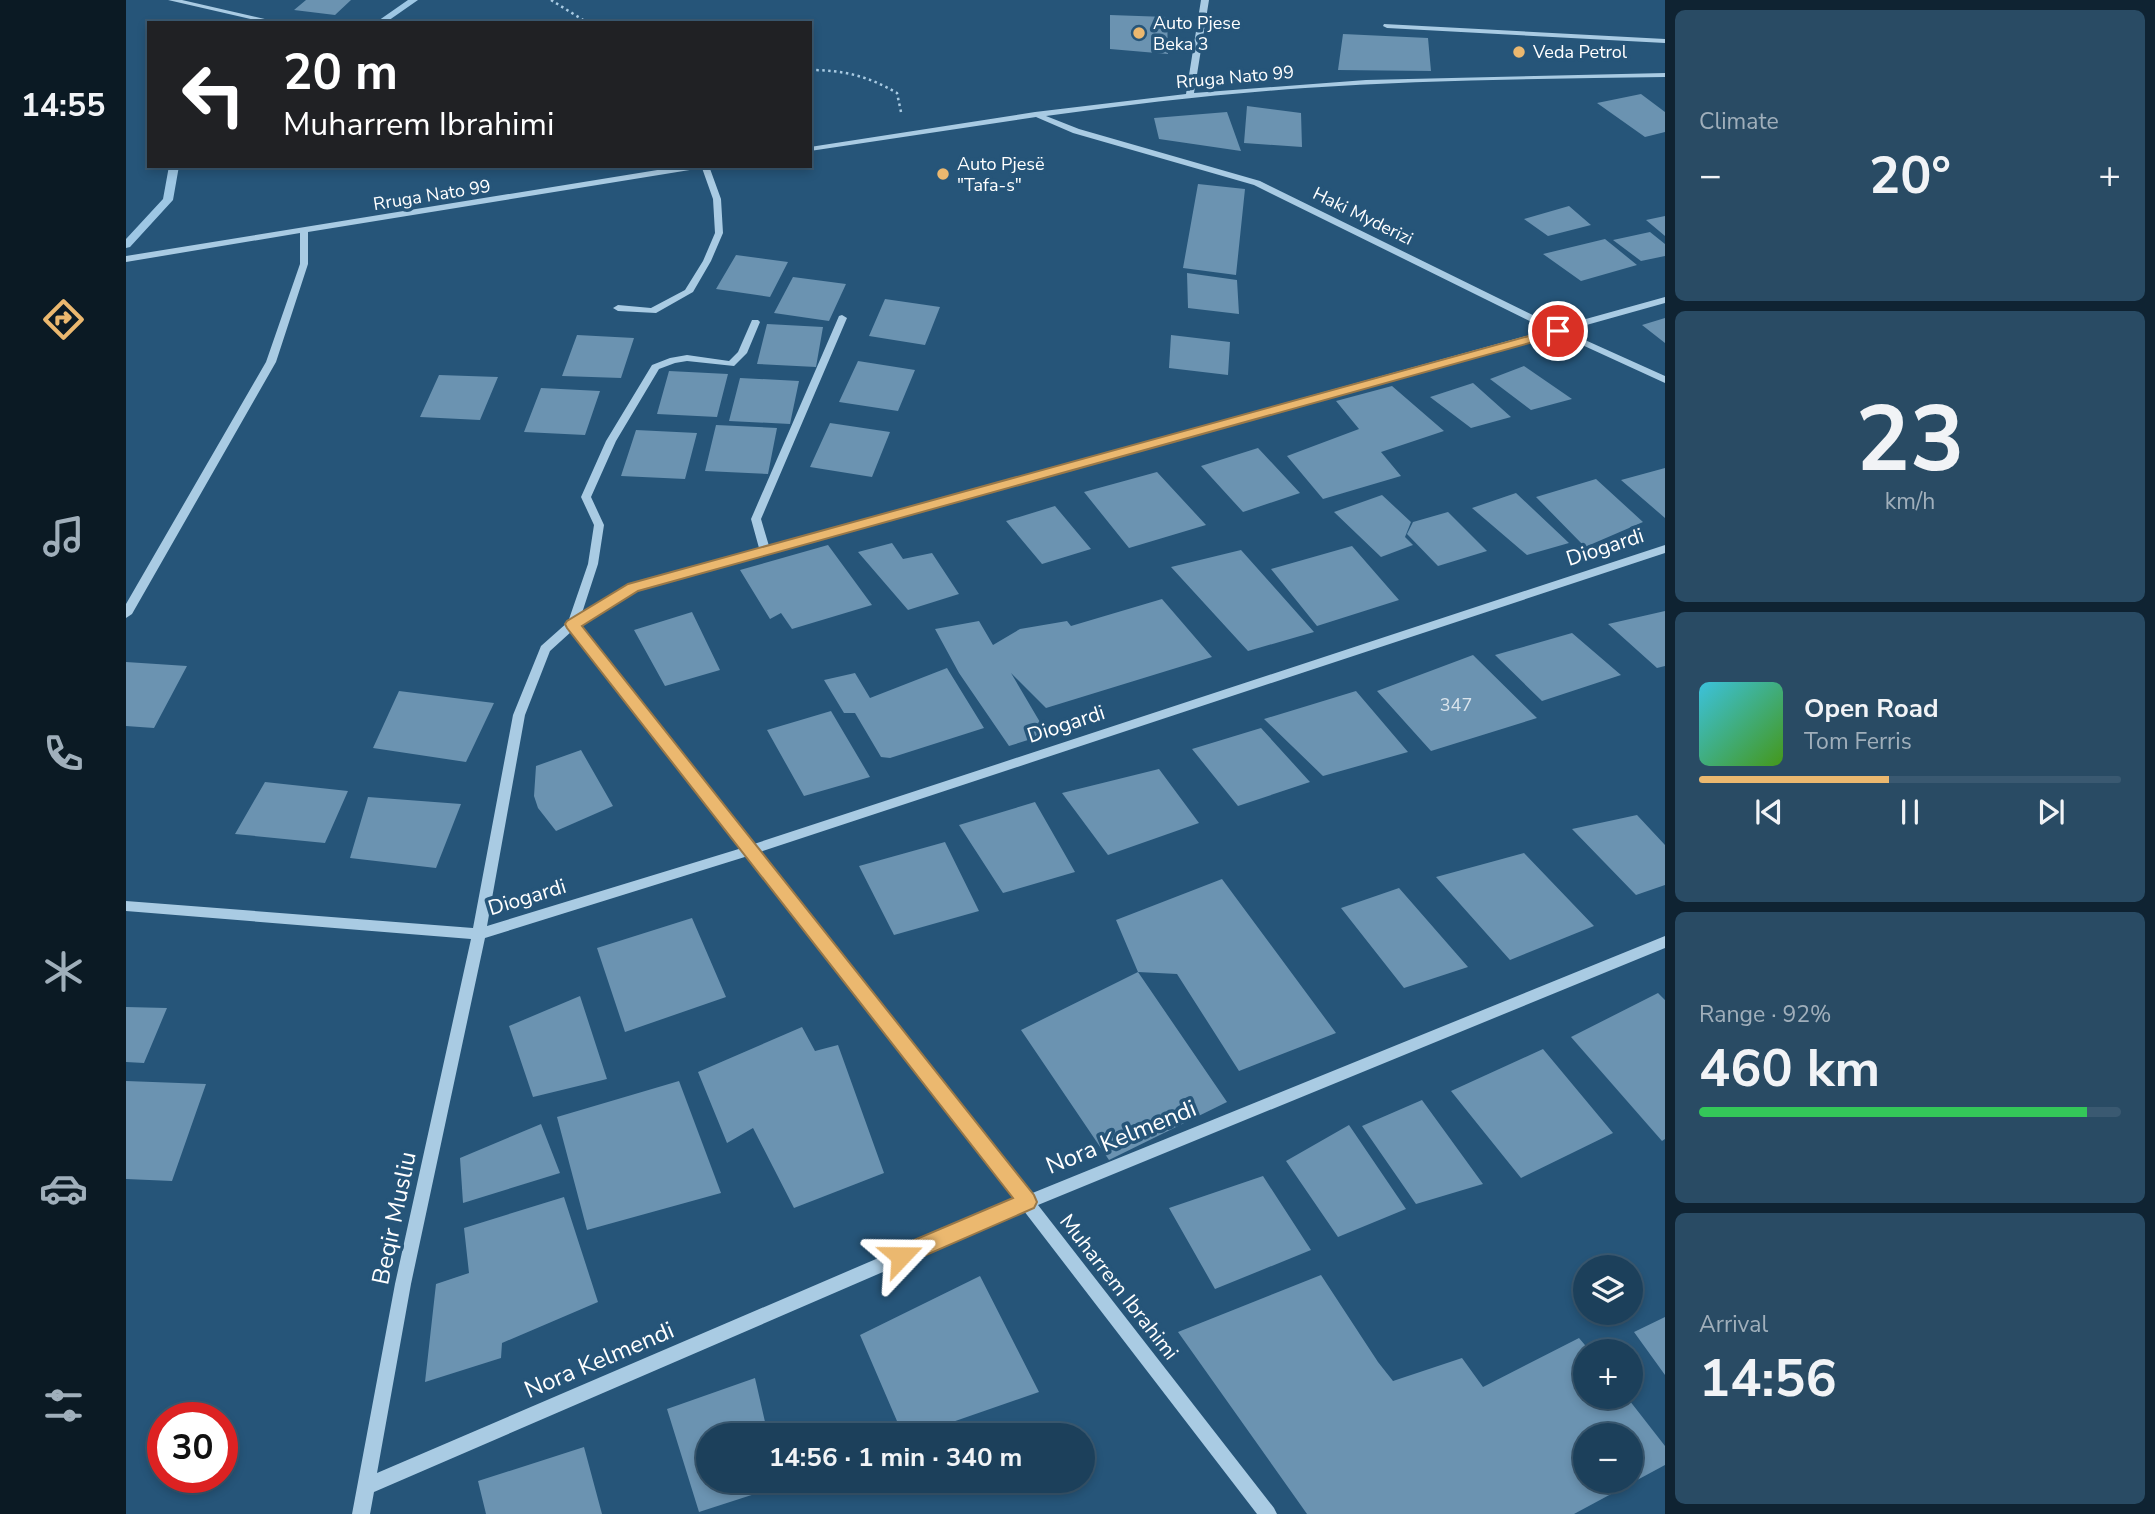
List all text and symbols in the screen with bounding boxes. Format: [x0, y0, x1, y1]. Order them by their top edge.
place label: Auto Pjese Beka 3 [1153, 11, 1241, 56]
marker: Auto Pjese Beka 3 [1131, 25, 1147, 41]
text: 20 m [283, 39, 398, 106]
place label: Veda Petrol [1532, 40, 1628, 64]
marker: Veda Petrol [1511, 44, 1527, 60]
icon: left [168, 49, 259, 140]
street label: Rruga Nato 99 [1175, 60, 1295, 94]
text: 14:55 [21, 84, 105, 127]
text: Muharrem Ibrahimi [283, 103, 554, 146]
text: Climate [1699, 106, 1779, 137]
text: 20° [1869, 140, 1951, 211]
text: − [1699, 150, 1722, 201]
text: + [2098, 150, 2121, 201]
place label: Auto Pjesë "Tafa-s" [957, 152, 1045, 197]
marker: Auto Pjesë "Tafa-s" [935, 166, 951, 182]
street label: Rruga Nato 99 [372, 174, 492, 216]
street label: Haki Myderizi [1309, 181, 1417, 251]
icon: directions [39, 295, 88, 344]
pin [1528, 301, 1588, 361]
icon: arrive [1539, 312, 1577, 350]
text: 23 [1855, 378, 1965, 502]
text: km/h [1885, 486, 1935, 517]
icon: music [39, 512, 88, 561]
street label: Diogardi [1563, 521, 1647, 573]
text: Open Road [1804, 691, 1939, 726]
house number: 347 [1440, 693, 1472, 717]
street label: Diogardi [1024, 698, 1108, 750]
text: Tom Ferris [1804, 726, 1912, 757]
icon: phone [39, 729, 88, 778]
icon: previous [1750, 793, 1788, 831]
icon: pause [1891, 793, 1929, 831]
icon: next [2032, 793, 2070, 831]
street label: Diogardi [485, 872, 569, 922]
icon: climate [39, 947, 88, 996]
text: Range · 92% [1699, 999, 1831, 1030]
text: 460 km [1699, 1033, 1880, 1104]
street label: Nora Kelmendi [1041, 1092, 1201, 1182]
street label: Beqir Musliu [364, 1149, 424, 1287]
icon: car [39, 1164, 88, 1213]
street label: Muharrem Ibrahimi [1053, 1208, 1185, 1366]
position arrow [864, 1219, 938, 1293]
map controls [1573, 1255, 1643, 1493]
button: layers [1573, 1255, 1643, 1325]
text: Arrival [1699, 1309, 1768, 1340]
street label: Nora Kelmendi [519, 1314, 679, 1406]
button: + [1573, 1339, 1643, 1409]
text: 14:56 [1699, 1343, 1837, 1414]
icon: filters [39, 1381, 88, 1430]
speed limit sign: 30 [147, 1402, 238, 1493]
button: − [1573, 1423, 1643, 1493]
text: 14:56 · 1 min · 340 m [769, 1440, 1022, 1475]

